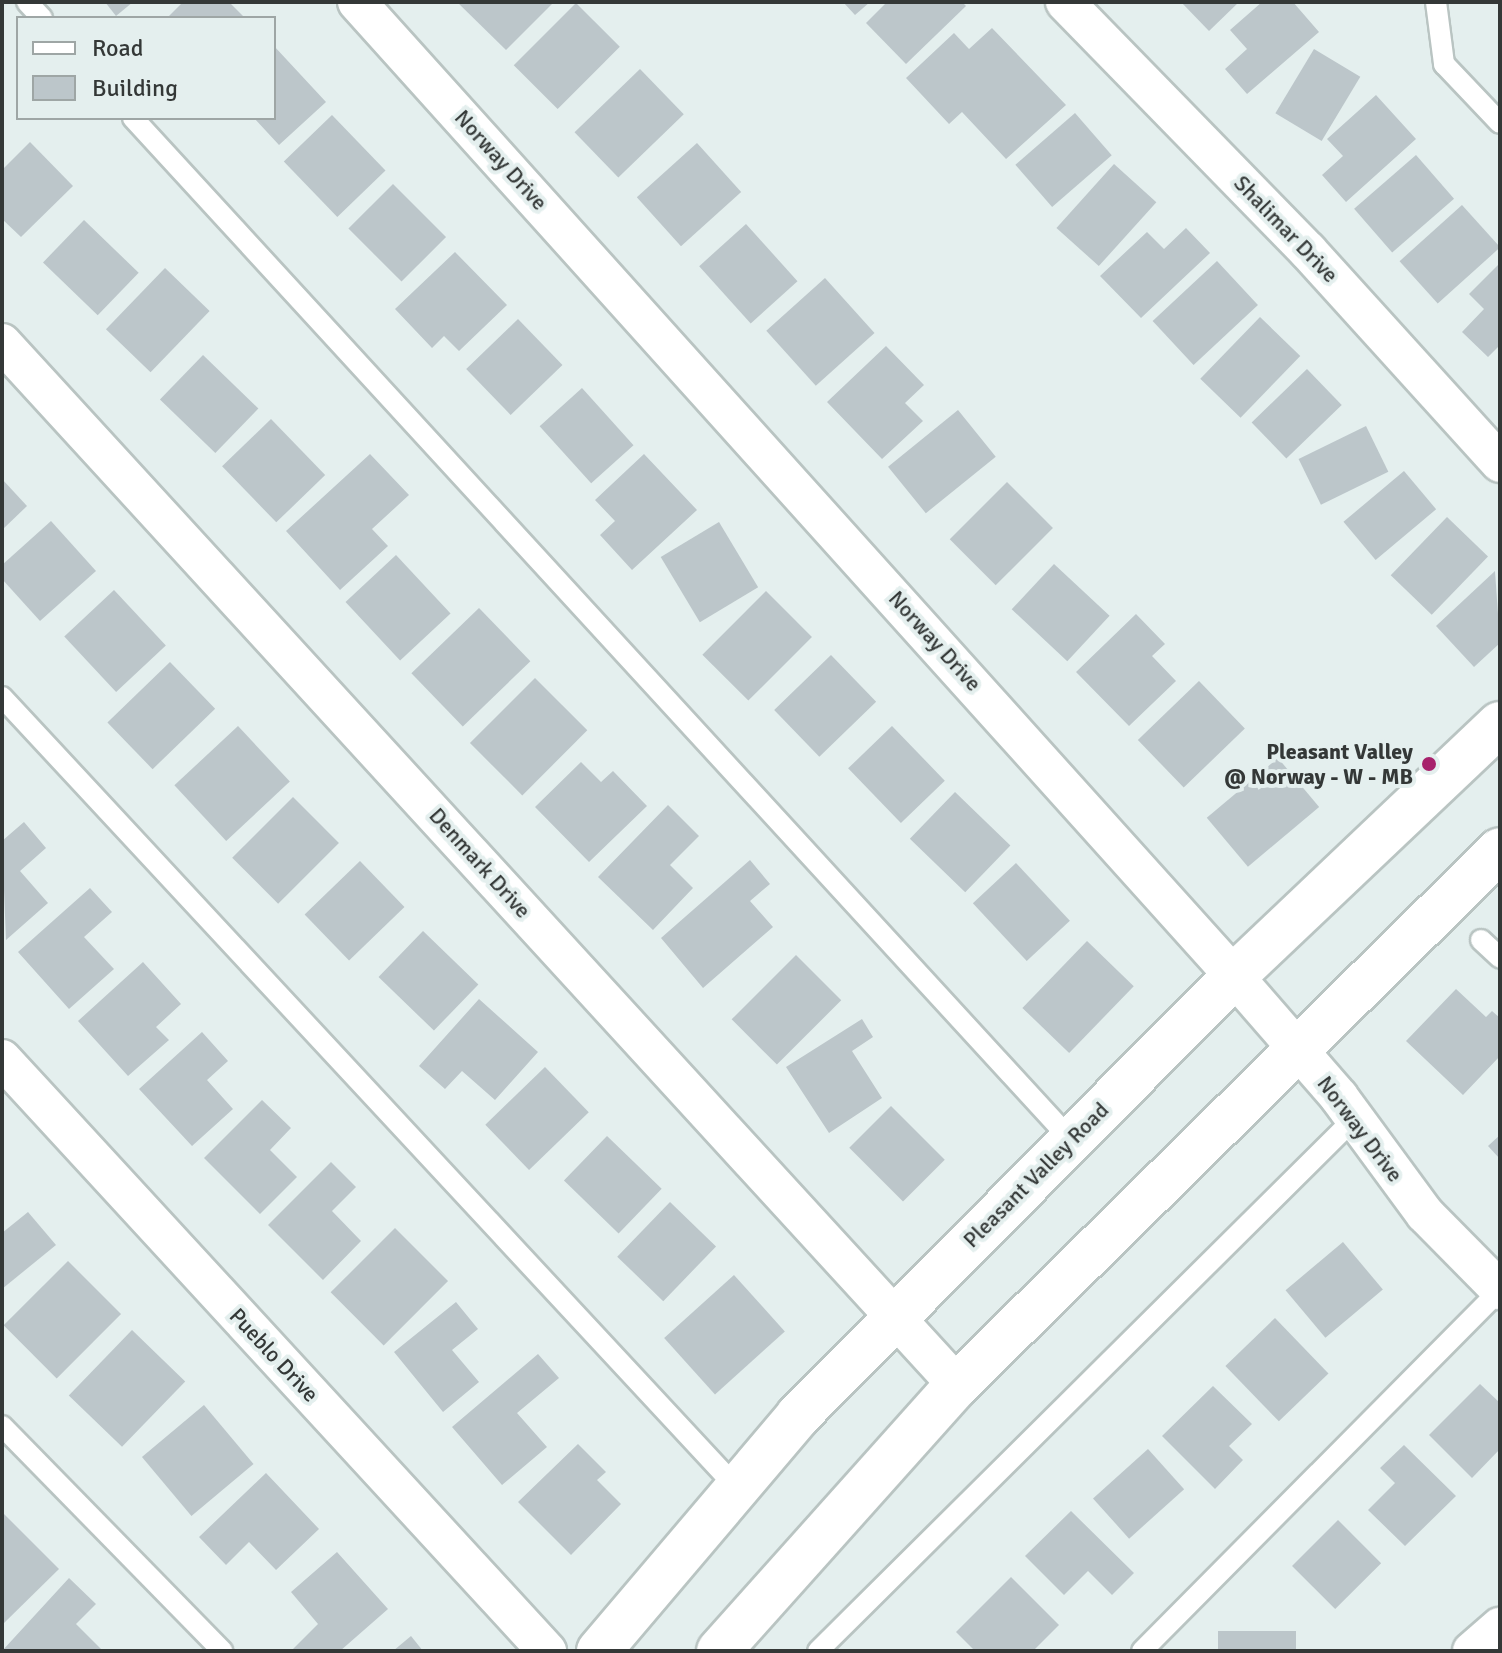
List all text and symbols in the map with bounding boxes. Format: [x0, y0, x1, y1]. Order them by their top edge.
legend [16, 16, 276, 120]
text: Road [92, 33, 143, 63]
text: Building [92, 73, 178, 103]
street label: Norway Drive [449, 104, 553, 216]
street label: Shalimar Drive [1228, 170, 1344, 288]
street label: Norway Drive [883, 585, 987, 697]
place label: Pleasant Valley @ Norway - W - MB [1224, 738, 1413, 790]
marker: Pleasant Valley @ Norway - W - MB [1420, 755, 1438, 773]
street label: Denmark Drive [424, 802, 536, 924]
street label: Norway Drive [1312, 1071, 1408, 1187]
street label: Pleasant Valley Road [958, 1097, 1114, 1253]
street label: Pueblo Drive [224, 1303, 324, 1407]

